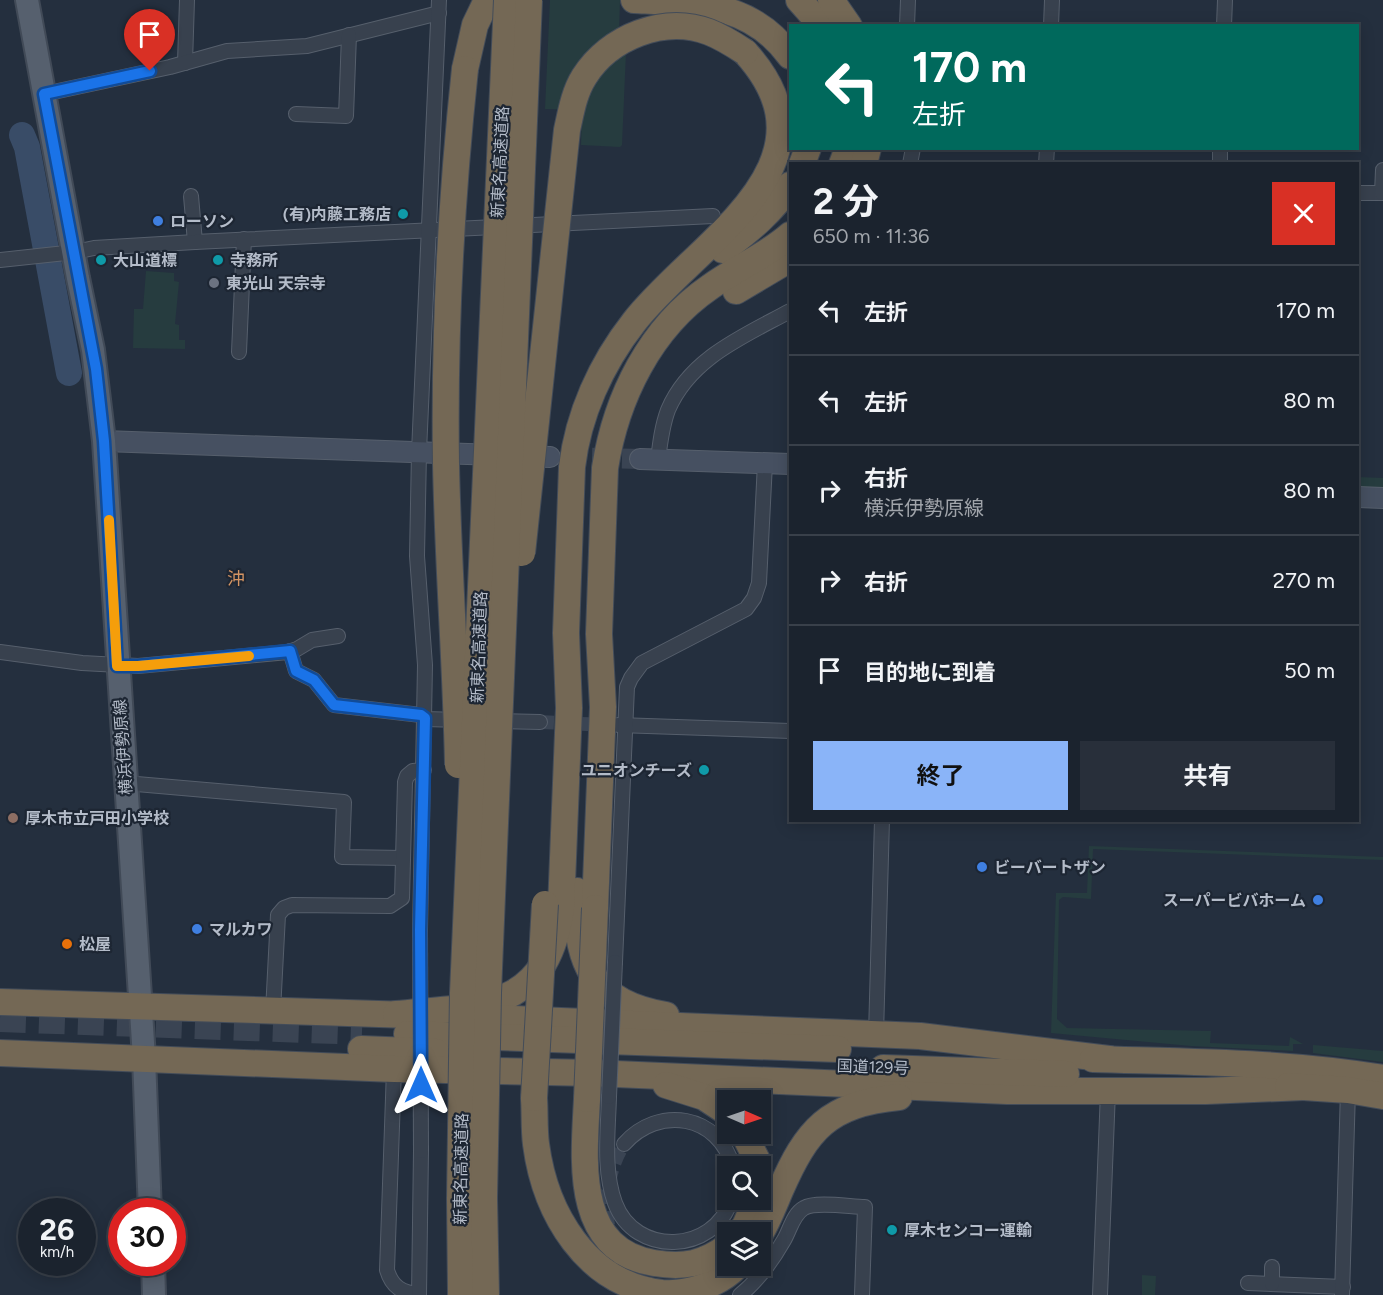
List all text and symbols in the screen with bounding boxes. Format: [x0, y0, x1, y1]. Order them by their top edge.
pin [124, 9, 175, 71]
icon: arrive [133, 18, 166, 51]
text: 170 m [912, 42, 1027, 93]
icon: left [813, 48, 891, 126]
text: 左折 [912, 98, 966, 131]
street label: 新東名高速道路 [488, 106, 512, 218]
text: 2 分 [813, 180, 878, 223]
button: close [1272, 182, 1335, 245]
place label: (有)内藤工務店 [283, 205, 391, 224]
marker: (有)内藤工務店 [396, 207, 410, 221]
place label: ローソン [170, 212, 234, 231]
marker: ローソン [151, 214, 165, 228]
text: 650 m · 11:36 [813, 224, 929, 248]
place label: 大山道標 [113, 251, 177, 270]
place label: 寺務所 [230, 251, 278, 270]
marker: 大山道標 [94, 253, 108, 267]
marker: 寺務所 [211, 253, 225, 267]
place label: 東光山 天宗寺 [226, 274, 326, 293]
marker: 東光山 天宗寺 [207, 276, 221, 290]
icon: left [813, 294, 846, 327]
text: 170 m [1276, 297, 1335, 324]
text: 左折 [864, 299, 908, 326]
icon: left [813, 384, 846, 417]
text: 80 m [1283, 387, 1335, 414]
text: 左折 [864, 389, 908, 416]
text: 右折 [864, 465, 908, 492]
icon: right [813, 474, 846, 507]
text: 80 m [1283, 477, 1335, 504]
text: 横浜伊勢原線 [864, 496, 984, 520]
icon: right [813, 564, 846, 597]
text: 270 m [1273, 567, 1335, 594]
district label: 沖 [227, 568, 245, 590]
text: 右折 [864, 569, 908, 596]
street label: 新東名高速道路 [468, 591, 490, 703]
icon: arrive [813, 654, 846, 687]
text: 50 m [1284, 657, 1335, 684]
text: 目的地に到着 [864, 659, 996, 686]
street label: 横浜伊勢原線 [110, 698, 136, 796]
button: 終了 [813, 741, 1068, 810]
button: 共有 [1080, 741, 1335, 810]
place label: ユニオンチーズ [581, 761, 692, 780]
marker: ユニオンチーズ [697, 763, 711, 777]
place label: 厚木市立戸田小学校 [25, 809, 169, 828]
marker: 厚木市立戸田小学校 [6, 811, 20, 825]
place label: ビーバートザン [994, 858, 1106, 877]
marker: ビーバートザン [975, 860, 989, 874]
place label: スーパービバホーム [1163, 891, 1306, 910]
marker: スーパービバホーム [1311, 893, 1325, 907]
place label: マルカワ [209, 920, 273, 939]
marker: マルカワ [190, 922, 204, 936]
place label: 松屋 [79, 935, 111, 954]
marker: 松屋 [60, 937, 74, 951]
position arrow [389, 1053, 453, 1117]
street label: 国道129号 [836, 1056, 910, 1078]
north arrow [717, 1090, 771, 1144]
map controls [717, 1090, 771, 1276]
street label: 新東名高速道路 [451, 1113, 471, 1225]
button: search [717, 1156, 771, 1210]
speed limit sign: 30 [108, 1198, 186, 1276]
text: 26 [40, 1211, 74, 1248]
place label: 厚木センコー運輸 [904, 1221, 1032, 1240]
button: layers [717, 1222, 771, 1276]
marker: 厚木センコー運輸 [885, 1223, 899, 1237]
text: km/h [40, 1243, 74, 1261]

